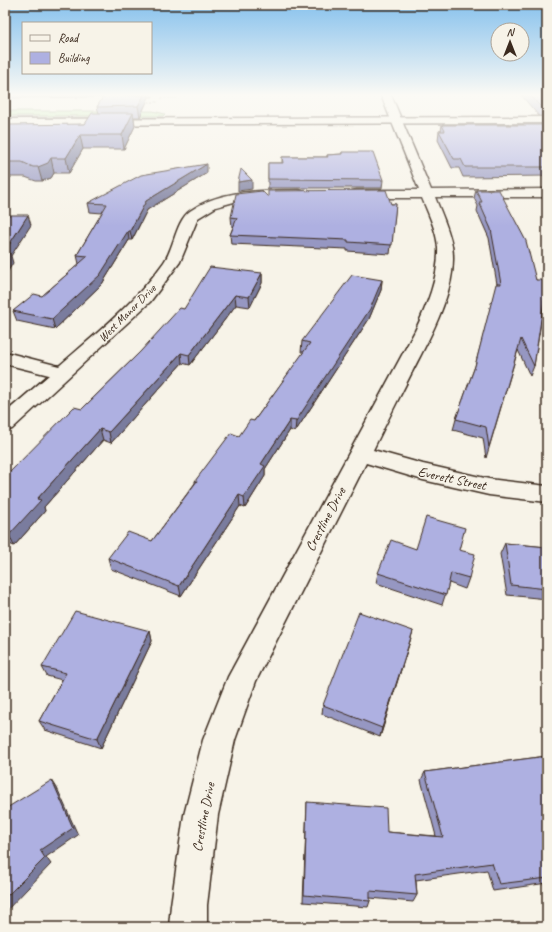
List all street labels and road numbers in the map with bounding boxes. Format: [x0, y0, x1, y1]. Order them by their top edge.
street label: West Manor Drive [95, 280, 160, 345]
street label: Everett Street [416, 463, 489, 494]
street label: Crestline Drive [302, 483, 350, 554]
street label: Crestline Drive [188, 780, 219, 853]

